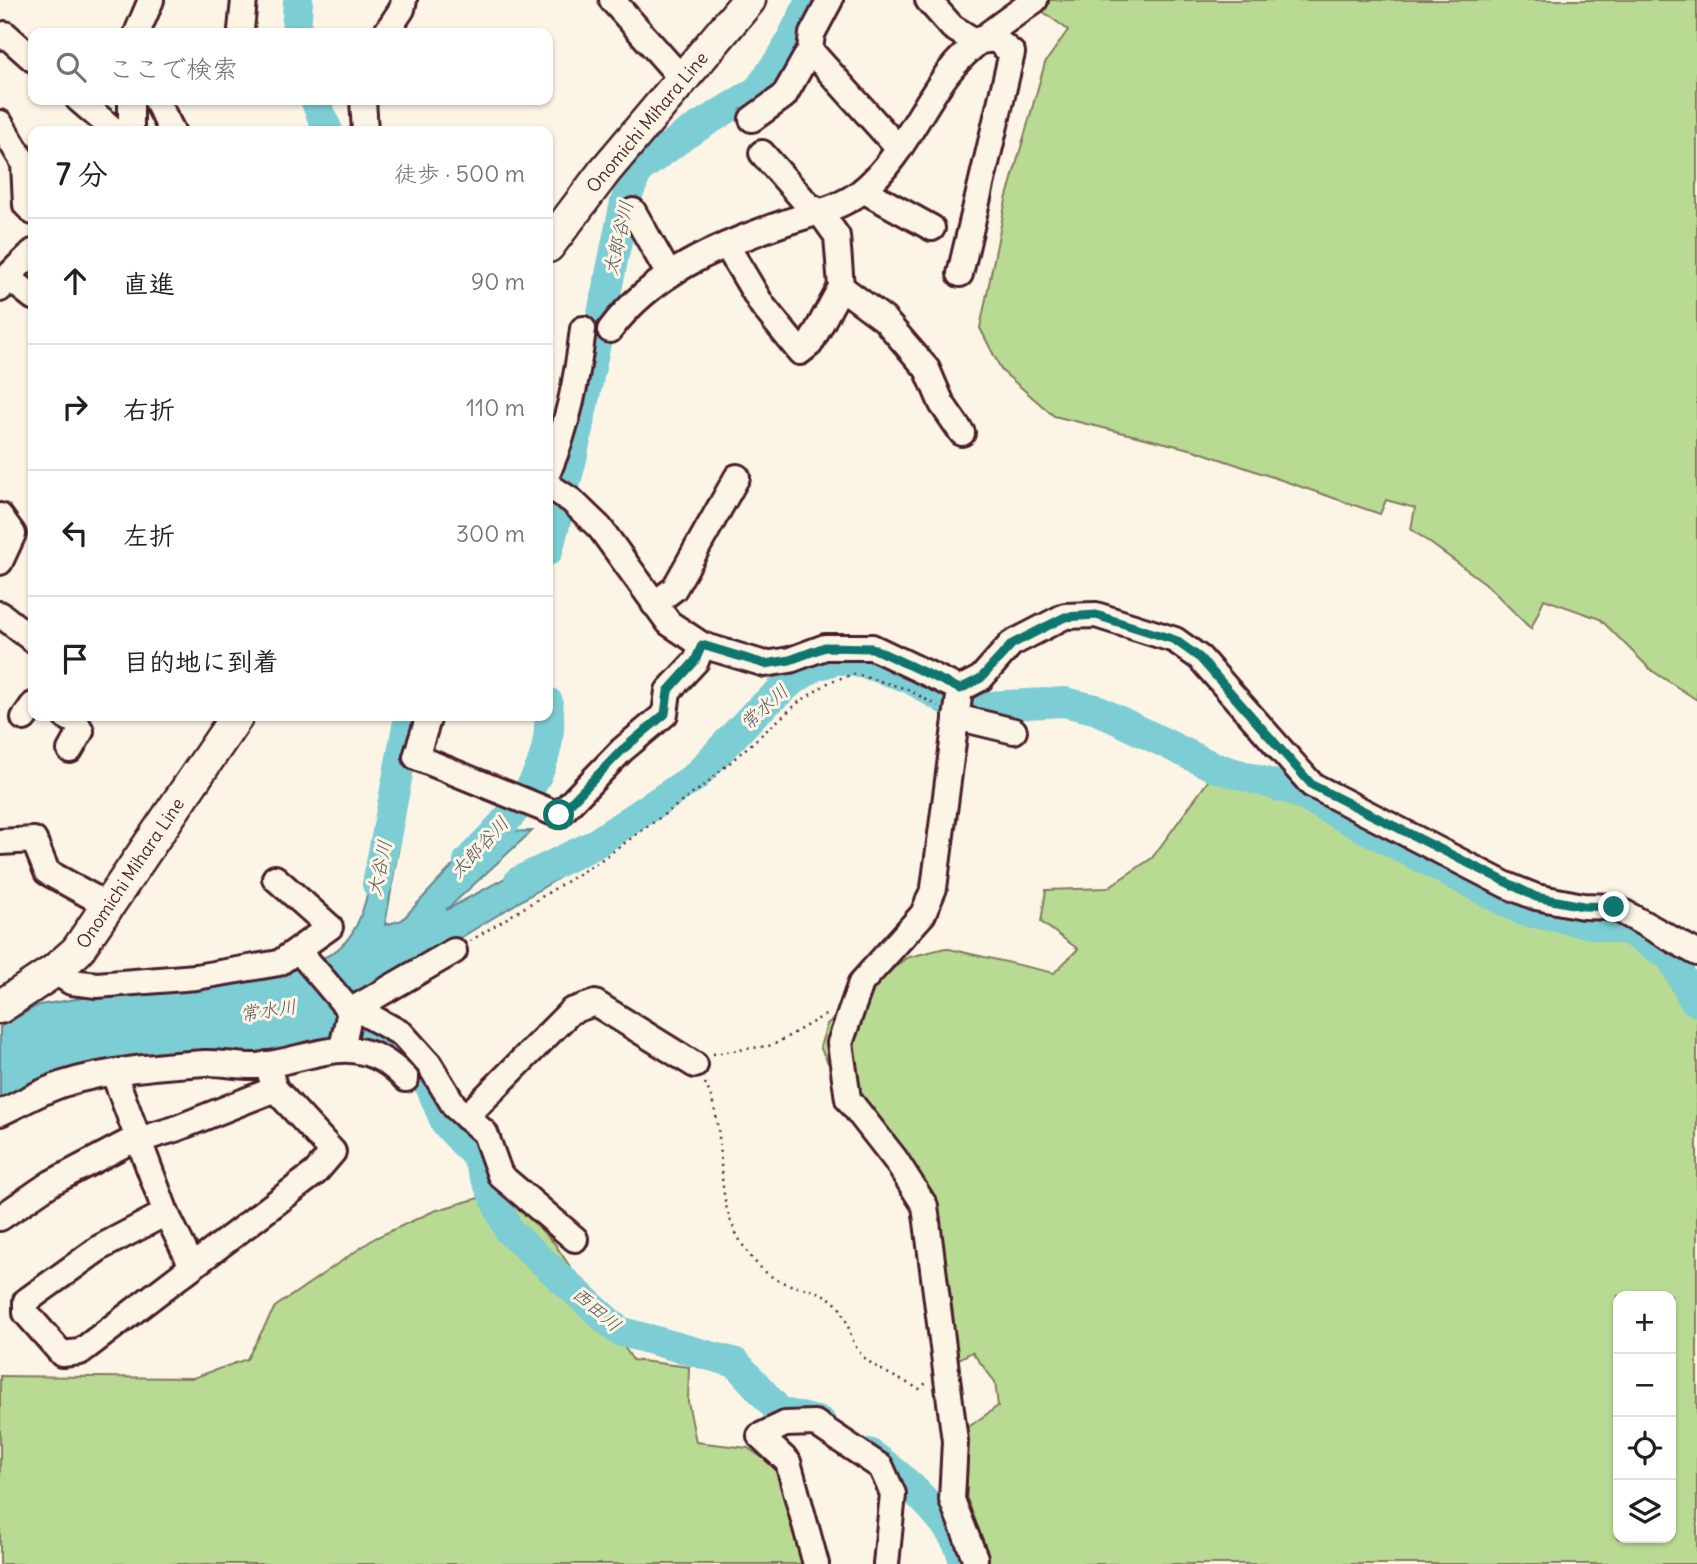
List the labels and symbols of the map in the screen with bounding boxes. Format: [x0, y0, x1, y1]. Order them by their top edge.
street label: Onomichi Mihara Line [581, 47, 713, 197]
water label: 太郎谷川 [598, 198, 638, 278]
water label: 常水川 [735, 679, 793, 735]
street label: Onomichi Mihara Line [71, 793, 189, 953]
route start [543, 799, 574, 830]
water label: 太郎谷川 [444, 811, 514, 883]
water label: 大谷川 [361, 838, 397, 898]
route end [1598, 891, 1629, 922]
water label: 常水川 [238, 994, 298, 1026]
water label: 西田川 [567, 1281, 627, 1337]

